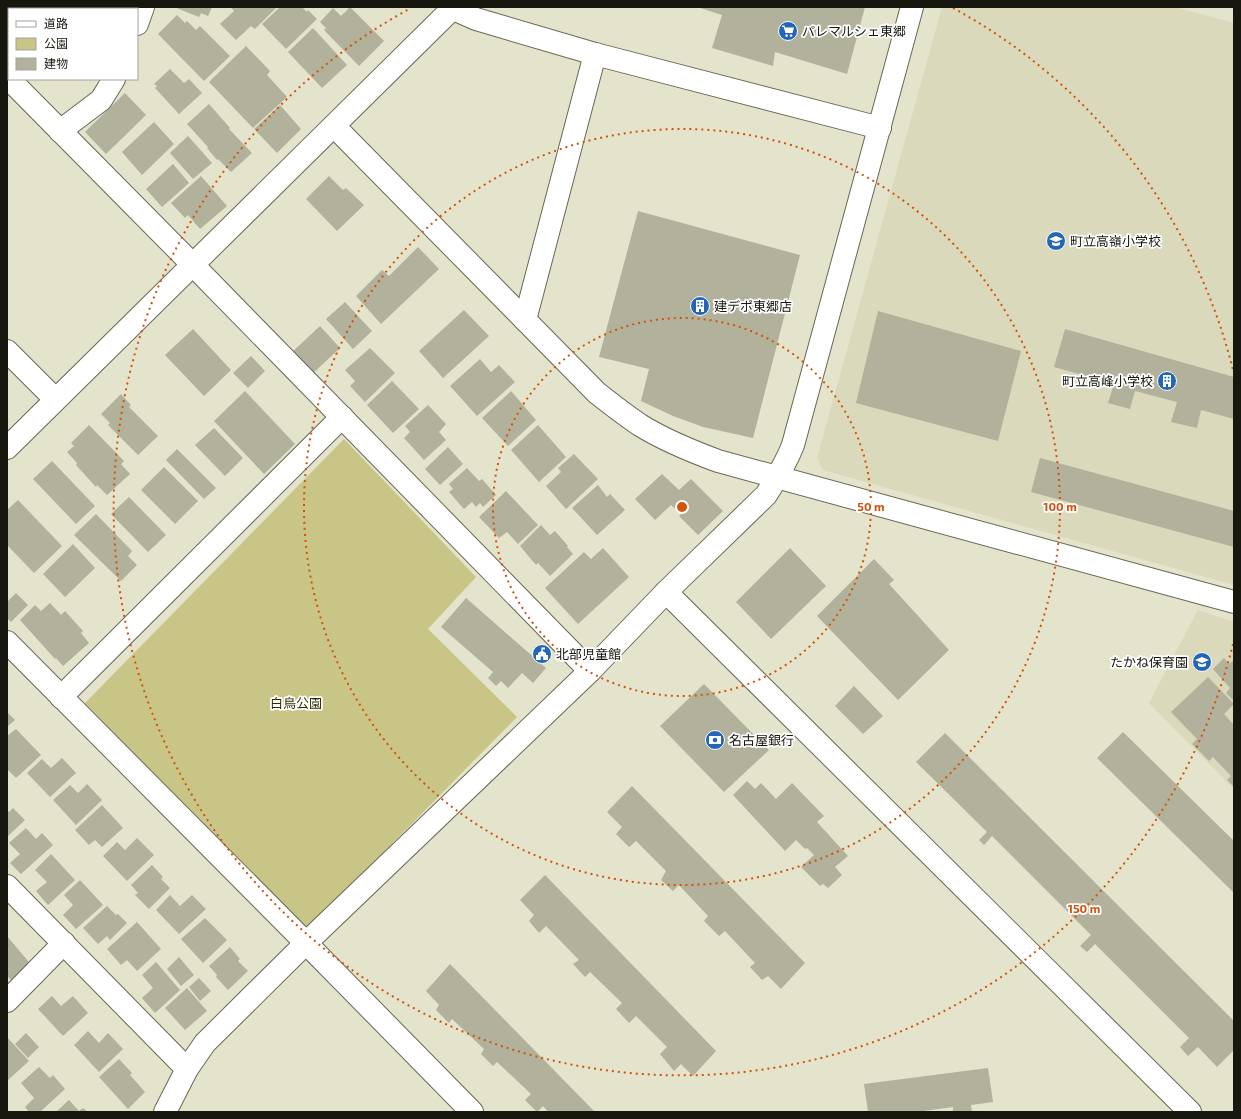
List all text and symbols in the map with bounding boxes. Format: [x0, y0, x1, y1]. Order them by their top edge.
legend [8, 8, 138, 80]
text: 道路 [44, 16, 68, 30]
supermarket icon: パレマルシェ東郷 [777, 20, 799, 42]
place label: パレマルシェ東郷 [802, 23, 906, 39]
text: 公園 [44, 36, 68, 50]
text: 建物 [44, 56, 68, 70]
school or university icon: 町立高嶺小学校 [1045, 230, 1067, 252]
place label: 町立高嶺小学校 [1070, 233, 1161, 249]
building icon: 建デポ東郷店 [689, 295, 711, 317]
place label: 建デポ東郷店 [714, 298, 792, 314]
building icon: 町立高峰小学校 [1156, 370, 1178, 392]
place label: 町立高峰小学校 [1062, 373, 1153, 389]
text: 50 m [857, 499, 885, 513]
text: 100 m [1043, 499, 1077, 513]
centre of rings [675, 500, 689, 514]
public building icon: 北部児童館 [531, 643, 553, 665]
place label: 北部児童館 [556, 646, 621, 662]
school or university icon: たかね保育園 [1191, 651, 1213, 673]
place label: たかね保育園 [1110, 654, 1188, 670]
park label: 白鳥公園 [270, 695, 322, 711]
bank icon: 名古屋銀行 [704, 729, 726, 751]
place label: 名古屋銀行 [729, 732, 794, 748]
text: 150 m [1068, 901, 1100, 915]

